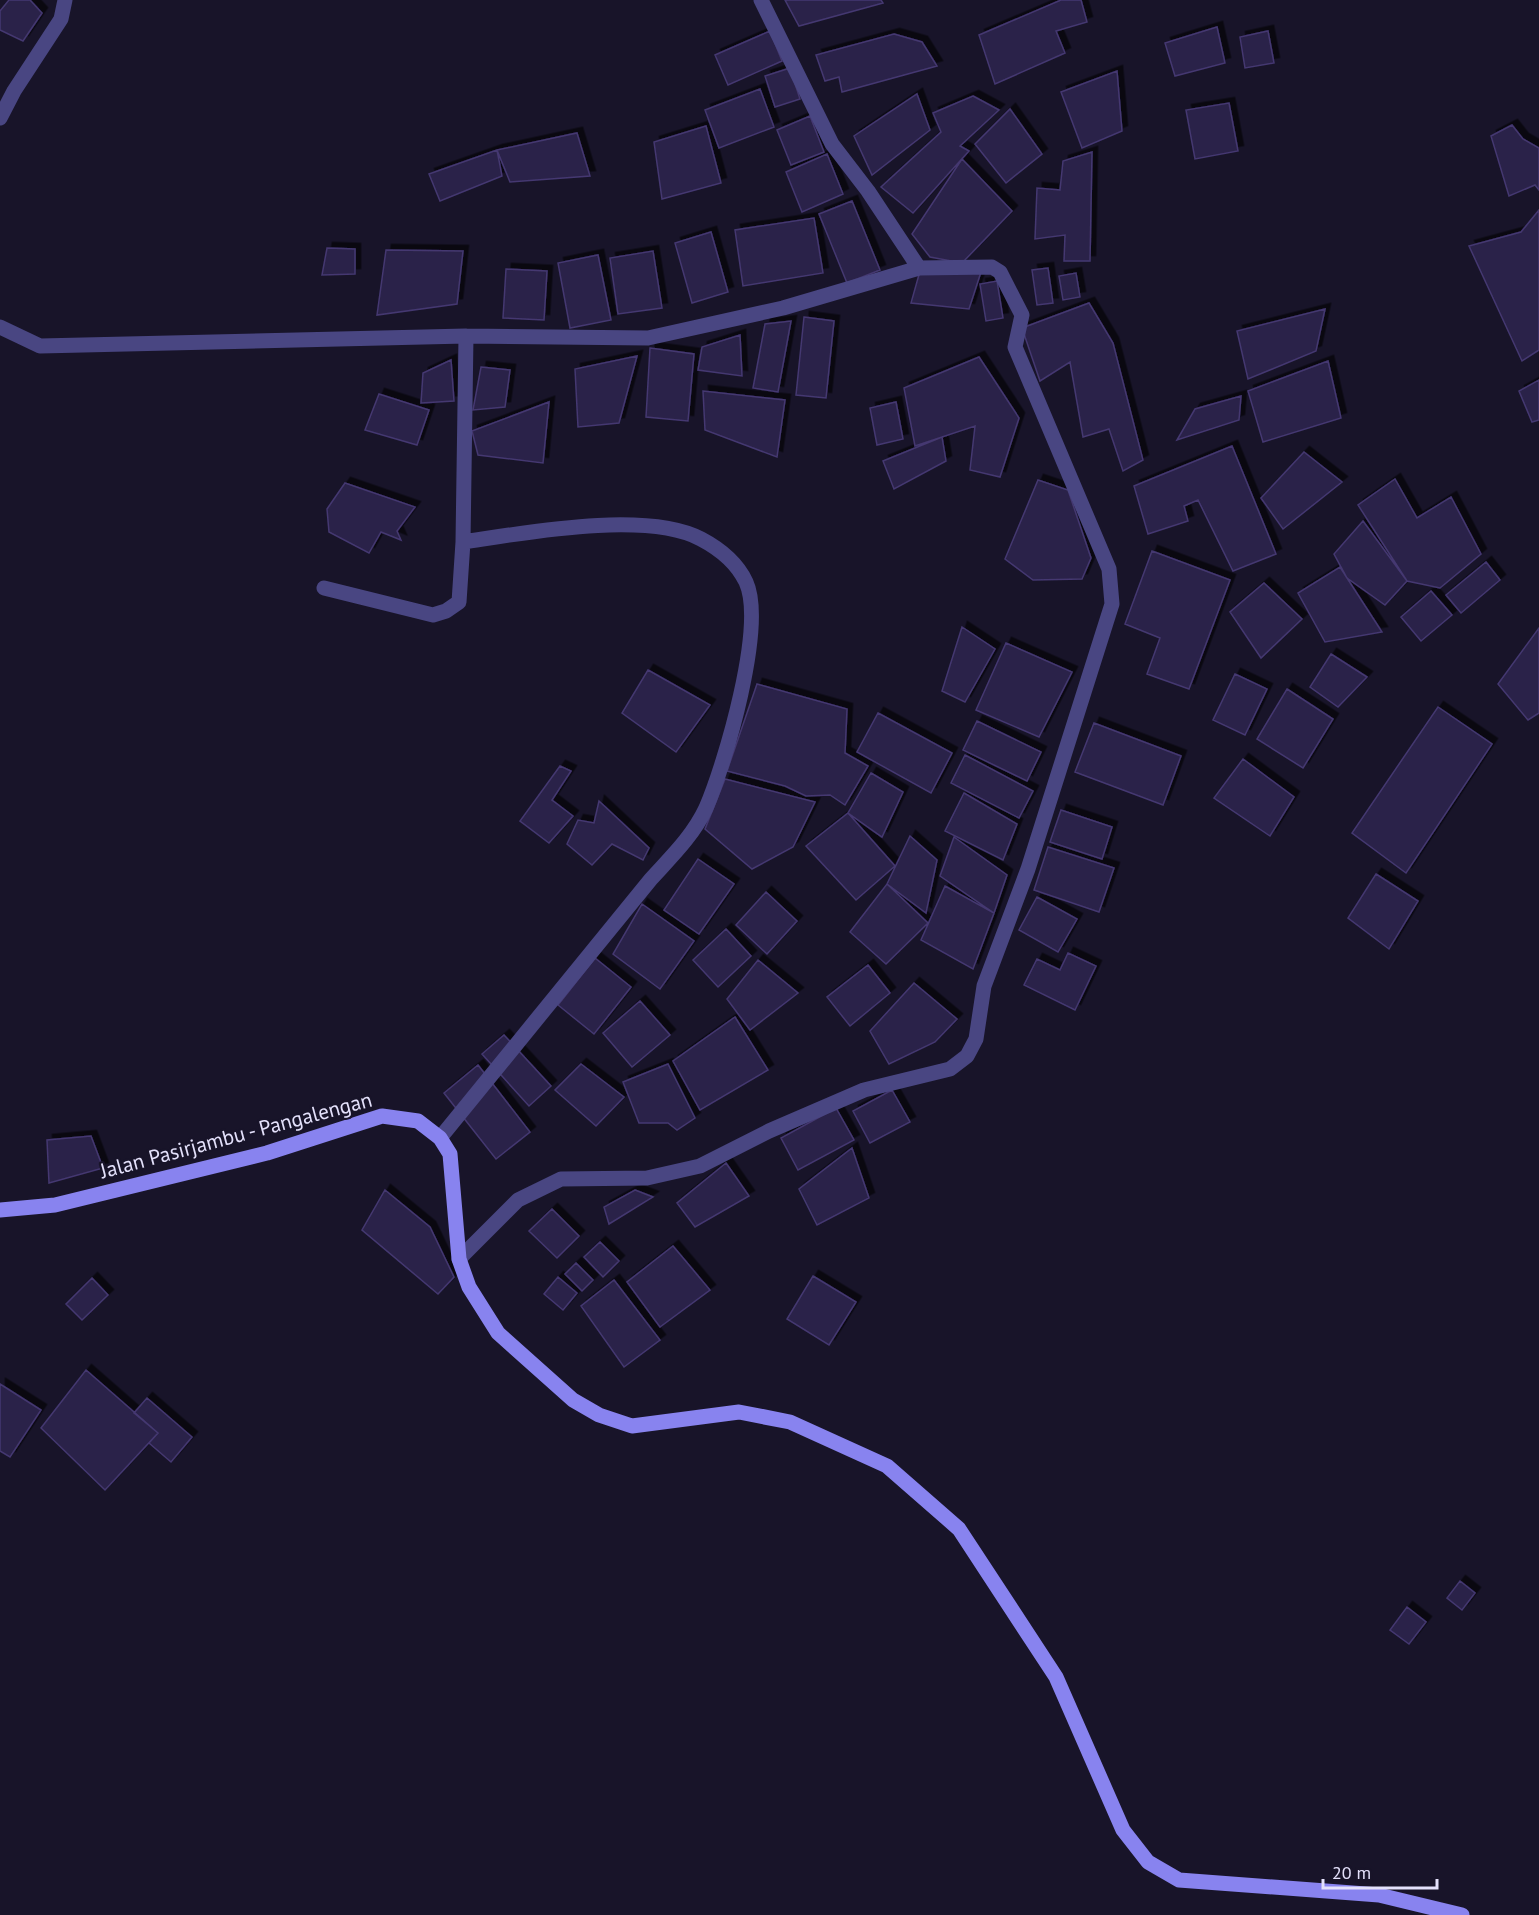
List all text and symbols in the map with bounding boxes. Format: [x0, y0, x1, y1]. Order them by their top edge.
street label: Jalan Pasirjambu - Pangalengan [96, 1086, 375, 1185]
scale bar [1323, 1852, 1437, 1890]
text: 20 m [1332, 1861, 1371, 1884]

